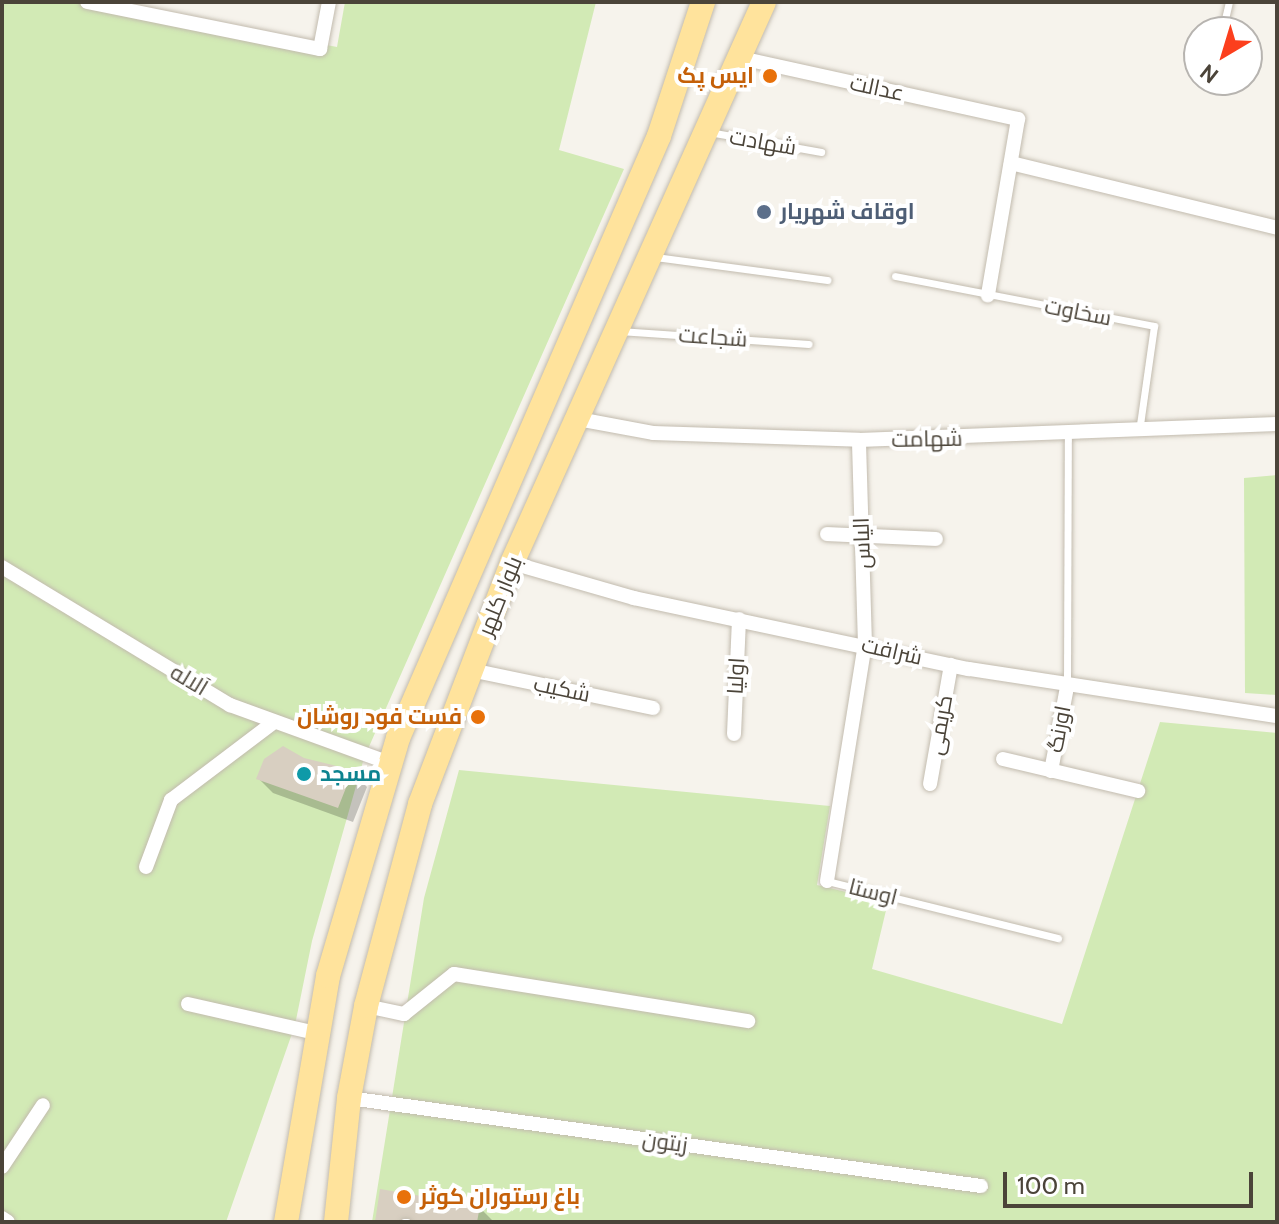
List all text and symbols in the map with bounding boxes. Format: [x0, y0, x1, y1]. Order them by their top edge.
north arrow [1183, 16, 1263, 96]
text: N [1195, 58, 1224, 89]
place label: ایس پک [677, 63, 754, 89]
marker: ایس پک [761, 67, 779, 85]
street label: عدالت [847, 69, 907, 107]
street label: شهادت [728, 123, 798, 161]
place label: اوقاف شهریار [780, 199, 915, 225]
marker: اوقاف شهریار [755, 203, 773, 221]
street label: سخاوت [1042, 293, 1114, 331]
street label: شجاعت [678, 321, 748, 353]
street label: شهامت [891, 425, 963, 453]
street label: الیاس [848, 517, 876, 569]
street label: بلوار کلهر [472, 552, 528, 640]
street label: شرافت [859, 631, 925, 671]
street label: اولیا [722, 657, 750, 695]
street label: آلاله [166, 659, 212, 701]
street label: شکیب [531, 670, 593, 708]
street label: کریمی [922, 693, 958, 757]
street label: اورنگ [1042, 703, 1076, 755]
place label: فست فود روشان [297, 704, 462, 730]
marker: فست فود روشان [469, 708, 487, 726]
place label: مسجد [320, 761, 381, 787]
marker: مسجد [295, 765, 313, 783]
street label: اوستا [846, 873, 900, 911]
street label: زیتون [641, 1126, 689, 1158]
scale bar [1007, 1156, 1257, 1206]
text: 100 m [1017, 1171, 1085, 1200]
place label: باغ رستوران کوثر [420, 1184, 580, 1210]
marker: باغ رستوران کوثر [395, 1188, 413, 1206]

